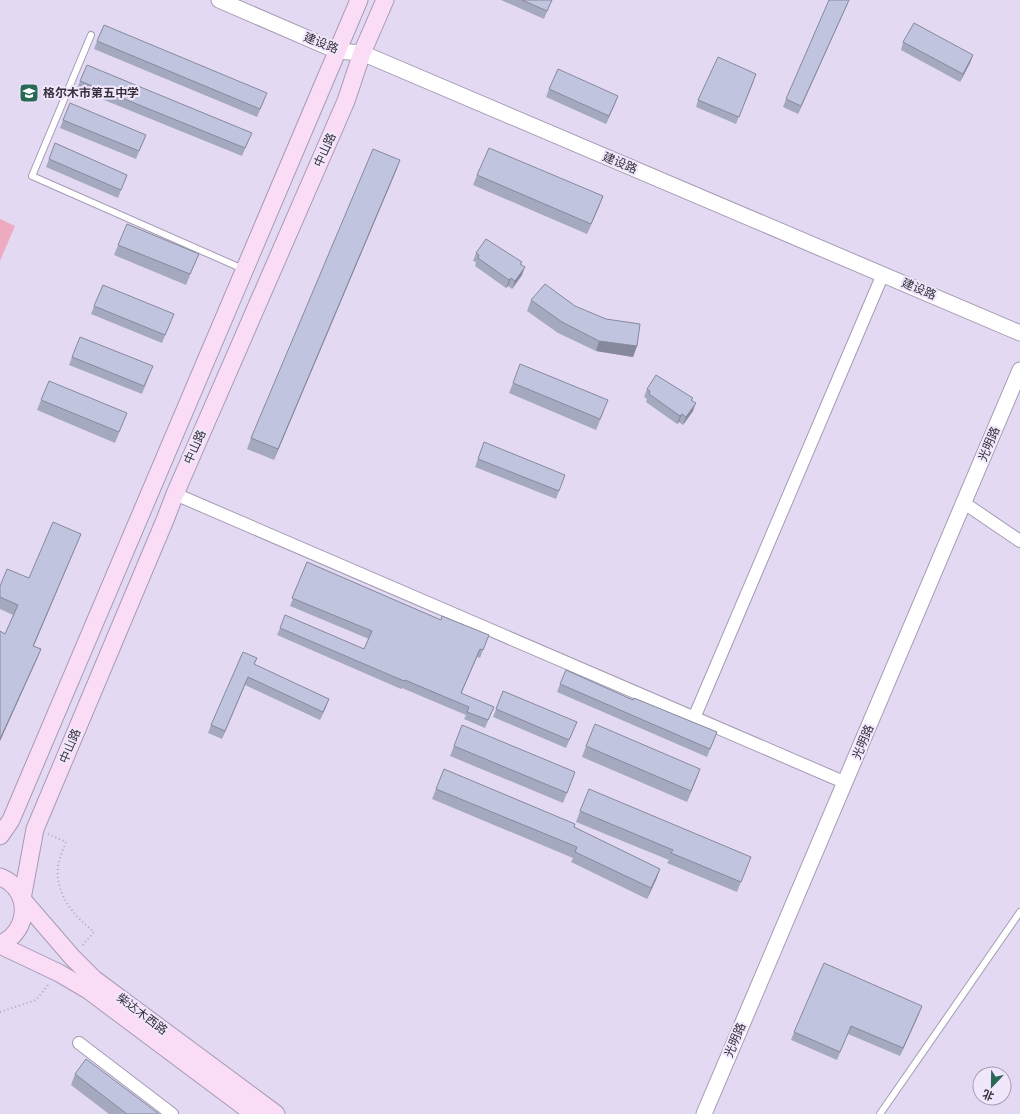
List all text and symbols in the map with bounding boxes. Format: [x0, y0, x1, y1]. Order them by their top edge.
street label: 建设路 [302, 29, 341, 56]
school or university icon: 格尔木市第五中学 [18, 82, 40, 104]
place label: 格尔木市第五中学 [43, 85, 139, 100]
street label: 中山路 [310, 130, 339, 169]
street label: 建设路 [601, 149, 640, 176]
street label: 建设路 [900, 275, 939, 302]
street label: 光明路 [975, 424, 1002, 463]
street label: 中山路 [180, 427, 209, 466]
street label: 光明路 [849, 722, 876, 761]
street label: 中山路 [56, 726, 83, 765]
street label: 柴达木西路 [114, 990, 171, 1038]
street label: 光明路 [721, 1020, 748, 1059]
north arrow [972, 1066, 1012, 1106]
text: 北 [981, 1088, 996, 1104]

